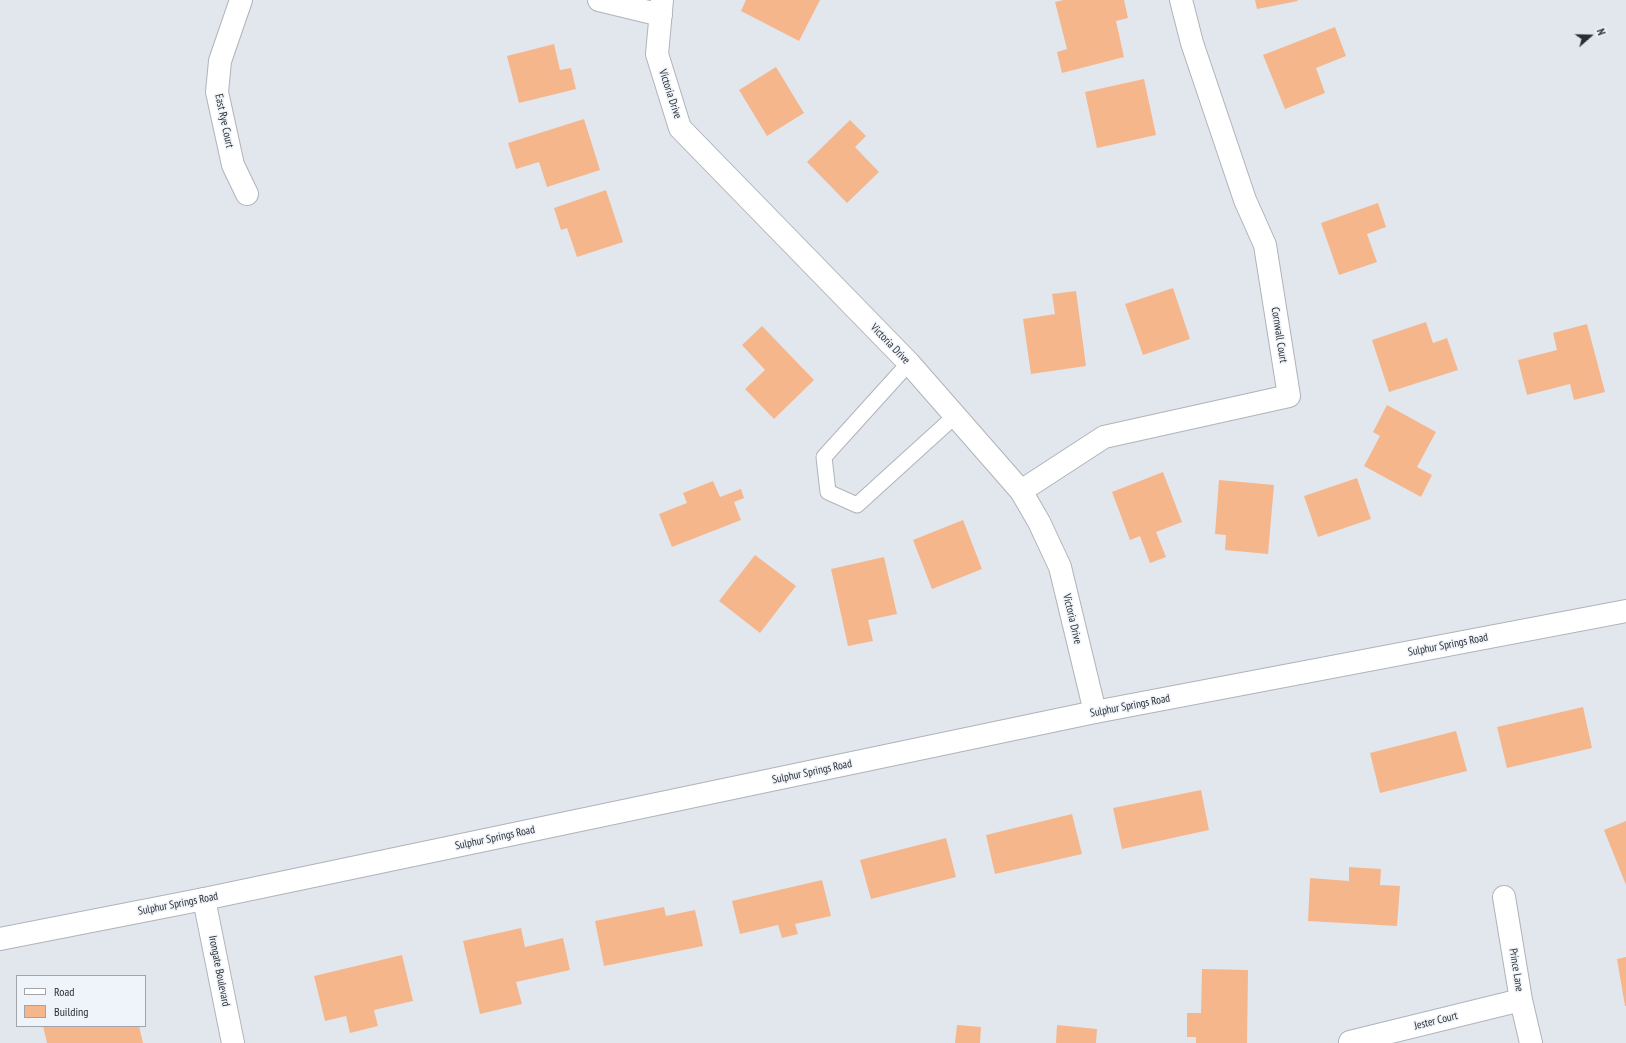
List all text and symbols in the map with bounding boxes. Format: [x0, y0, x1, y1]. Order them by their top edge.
north arrow [1570, 16, 1610, 56]
text: N [1594, 27, 1609, 37]
street label: Victoria Drive [656, 68, 684, 120]
street label: East Rye Court [212, 93, 236, 149]
street label: Cornwall Court [1268, 306, 1290, 364]
street label: Victoria Drive [867, 321, 913, 367]
street label: Victoria Drive [1060, 593, 1084, 645]
street label: Sulphur Springs Road [1407, 631, 1489, 659]
street label: Sulphur Springs Road [1089, 692, 1171, 720]
street label: Sulphur Springs Road [771, 757, 853, 787]
street label: Sulphur Springs Road [454, 823, 536, 853]
street label: Sulphur Springs Road [137, 890, 219, 918]
street label: Irongate Boulevard [206, 934, 232, 1008]
street label: Prince Lane [1506, 947, 1526, 993]
legend [16, 975, 146, 1027]
text: Road [54, 984, 74, 999]
text: Building [54, 1004, 89, 1019]
street label: Jester Court [1413, 1009, 1459, 1033]

